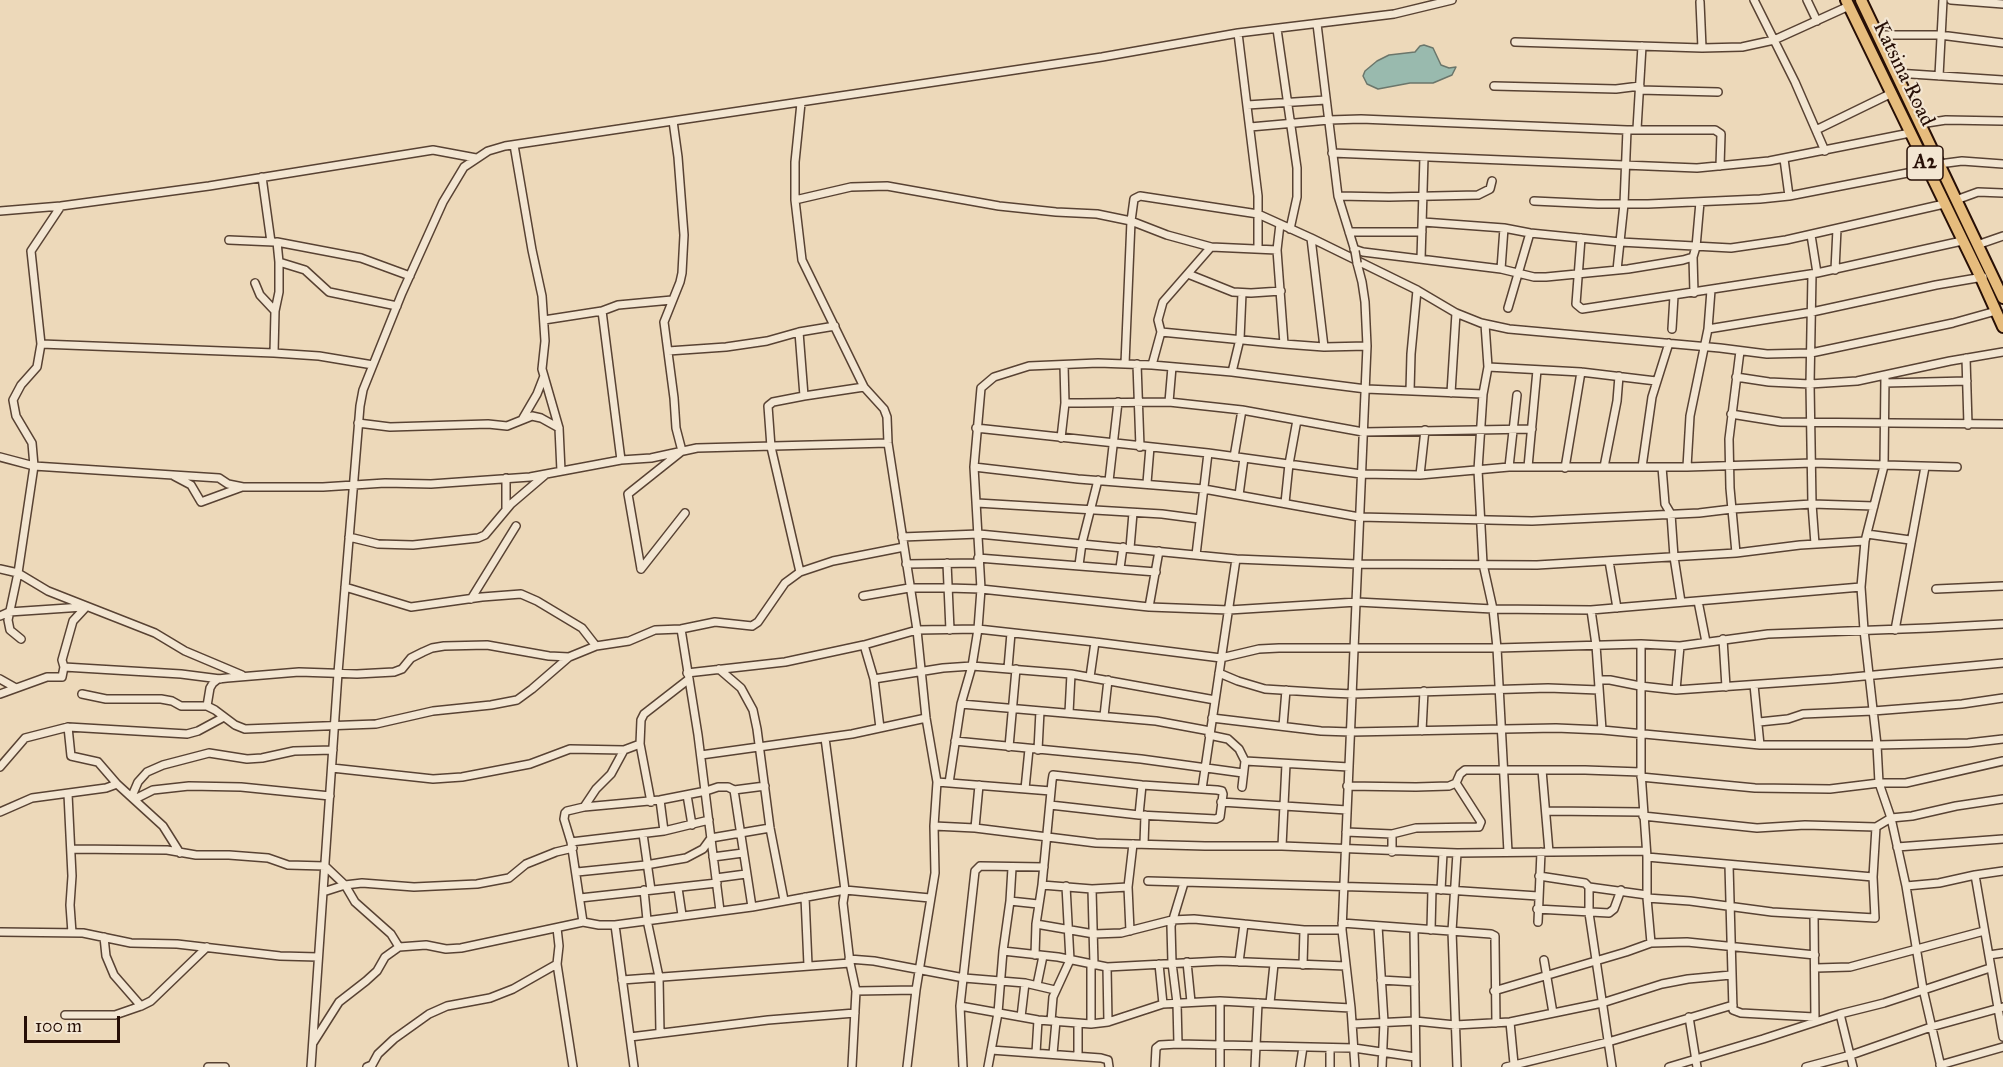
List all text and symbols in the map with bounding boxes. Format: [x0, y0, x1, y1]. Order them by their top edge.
street label: Katsina Road [1867, 17, 1939, 131]
road number: A2 [1907, 146, 1943, 180]
scale bar [27, 1004, 123, 1042]
text: 100 m [35, 1015, 82, 1037]

